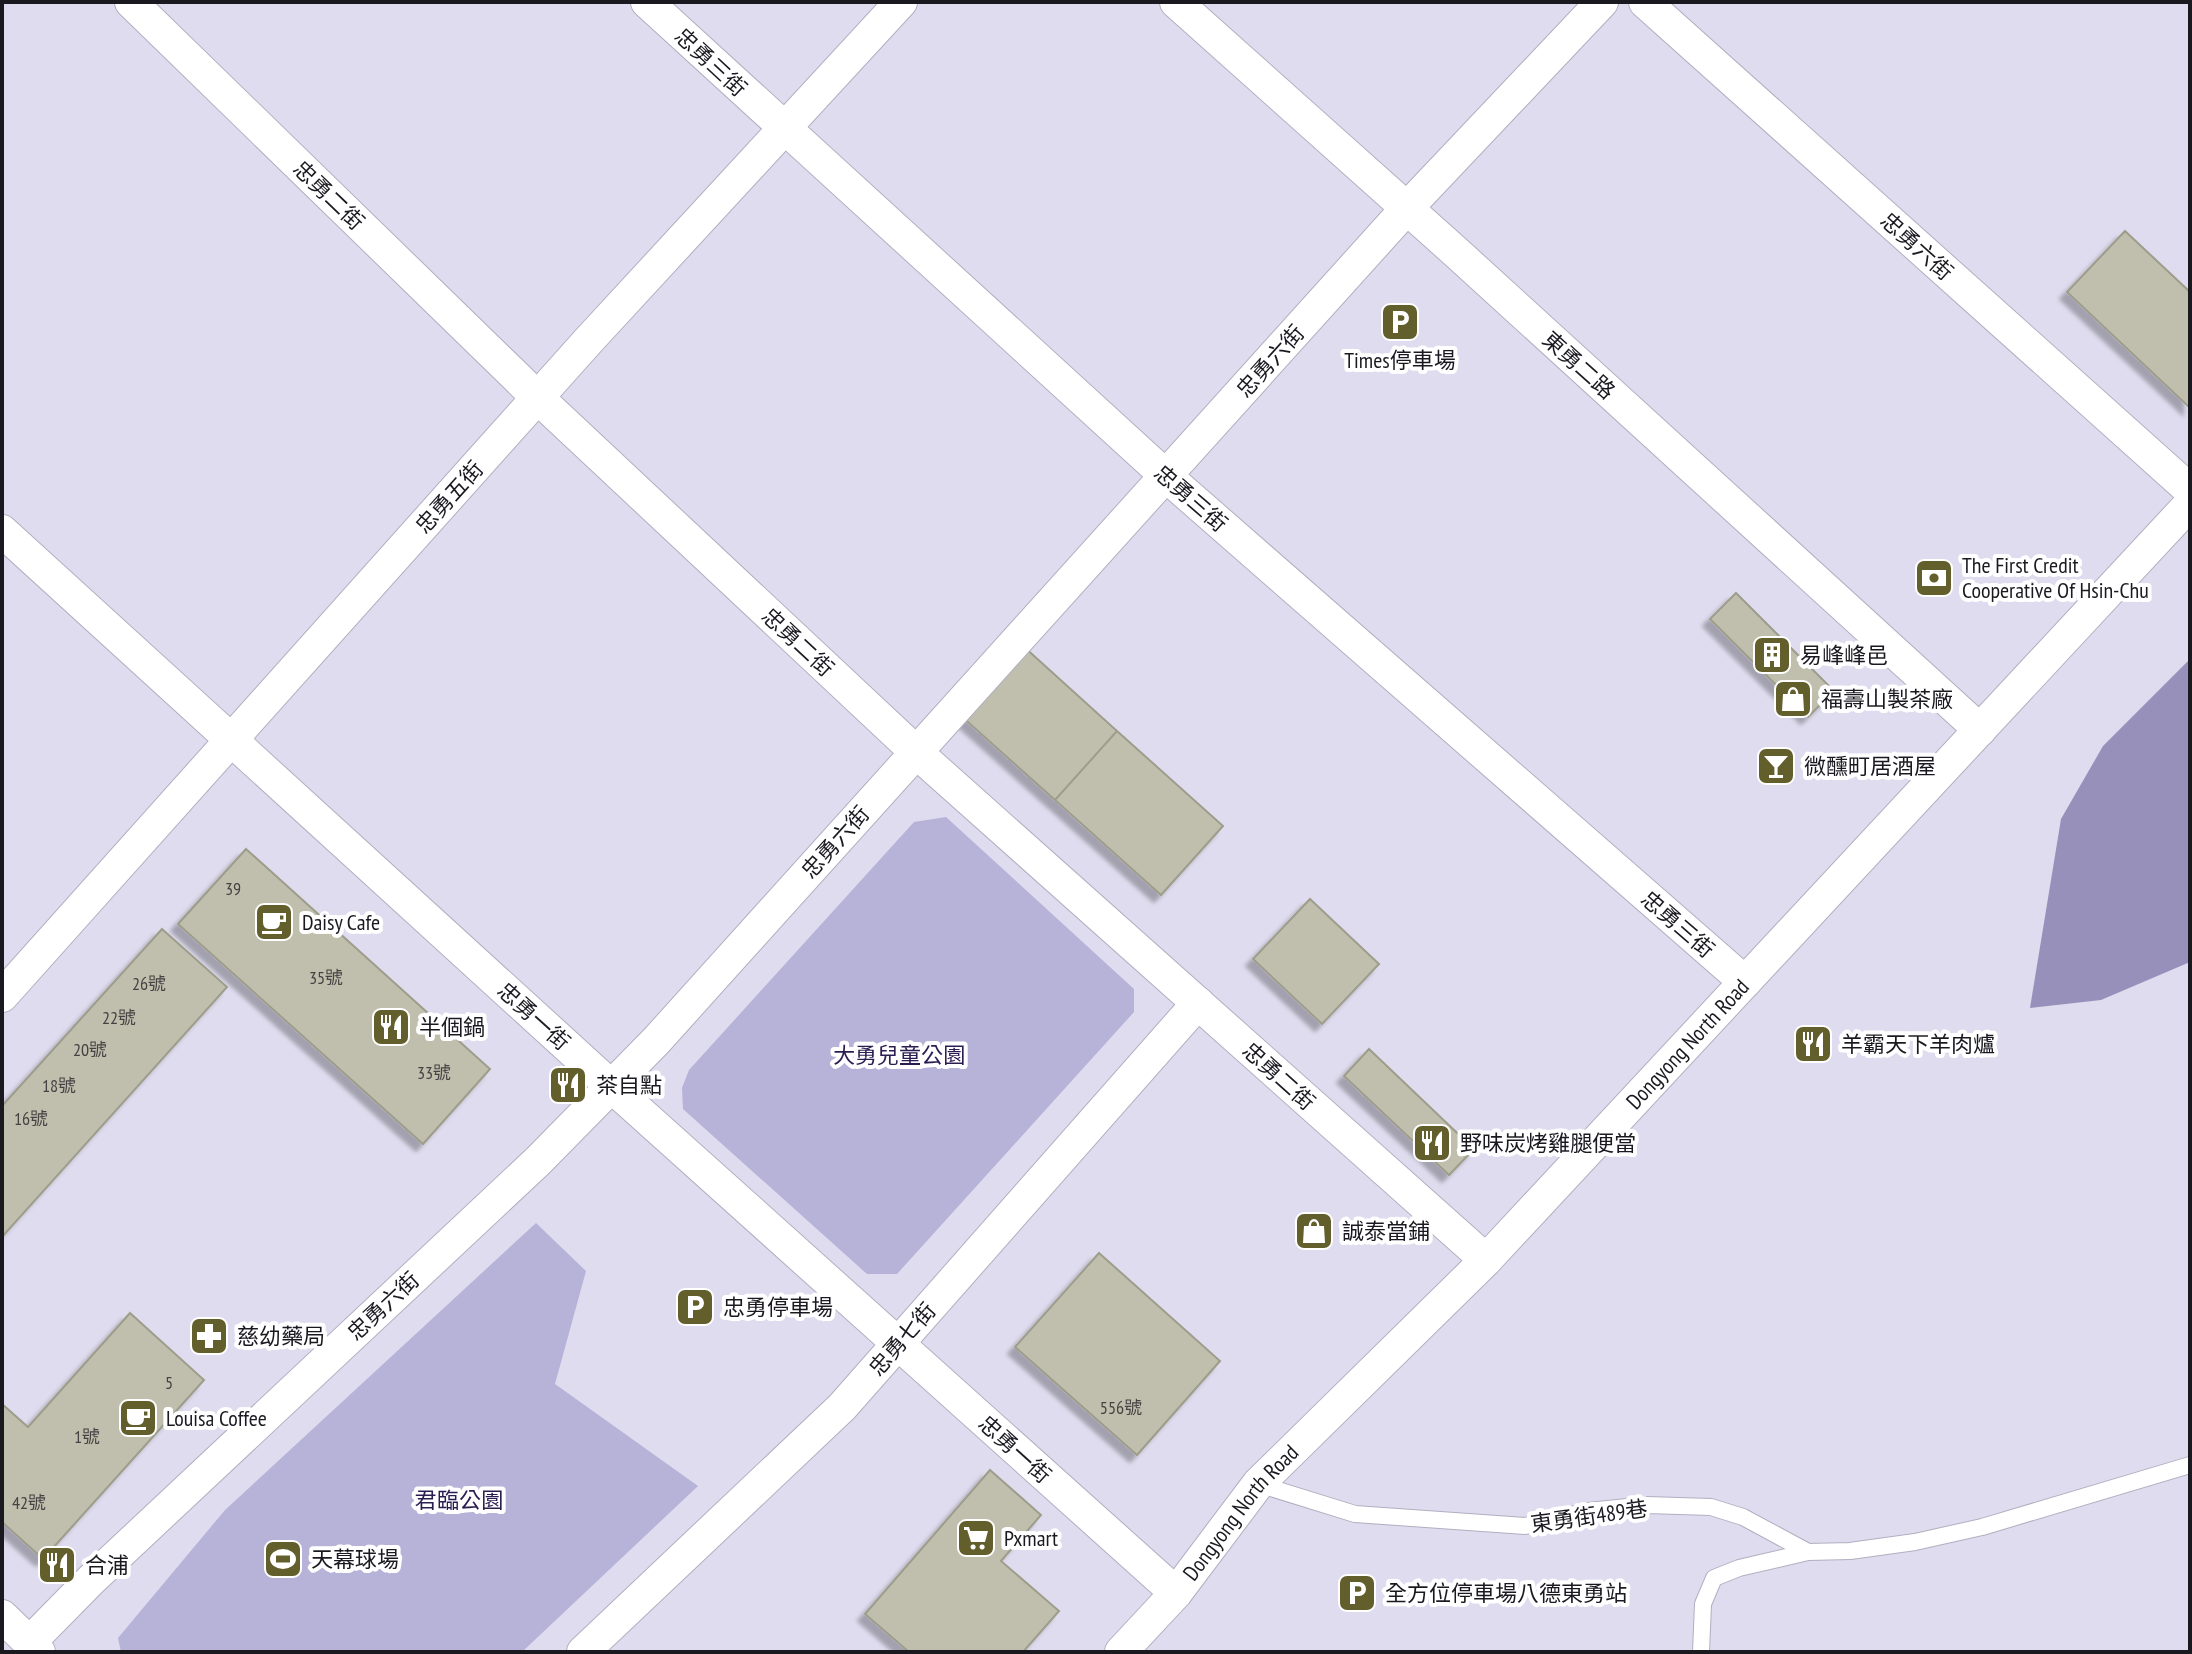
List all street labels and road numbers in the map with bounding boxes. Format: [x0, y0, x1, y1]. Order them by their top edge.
street label: 忠勇三街 [669, 22, 753, 102]
street label: 忠勇二街 [288, 154, 370, 236]
street label: 忠勇六街 [1875, 206, 1959, 286]
street label: 忠勇六街 [1230, 319, 1310, 403]
street label: 東勇二路 [1537, 325, 1621, 405]
street label: 忠勇五街 [409, 455, 489, 539]
street label: 忠勇三街 [1149, 459, 1233, 537]
street label: 忠勇二街 [756, 602, 840, 682]
street label: 忠勇六街 [795, 800, 875, 884]
street label: 忠勇三街 [1636, 885, 1720, 963]
street label: Dongyong North Road [1620, 973, 1755, 1115]
street label: 忠勇一街 [492, 976, 576, 1056]
street label: 忠勇二街 [1237, 1036, 1321, 1116]
street label: 忠勇六街 [341, 1266, 425, 1346]
street label: 忠勇七街 [863, 1297, 941, 1381]
street label: 忠勇一街 [973, 1409, 1057, 1489]
street label: Dongyong North Road [1176, 1438, 1304, 1586]
street label: 東勇街489巷 [1529, 1494, 1649, 1538]

